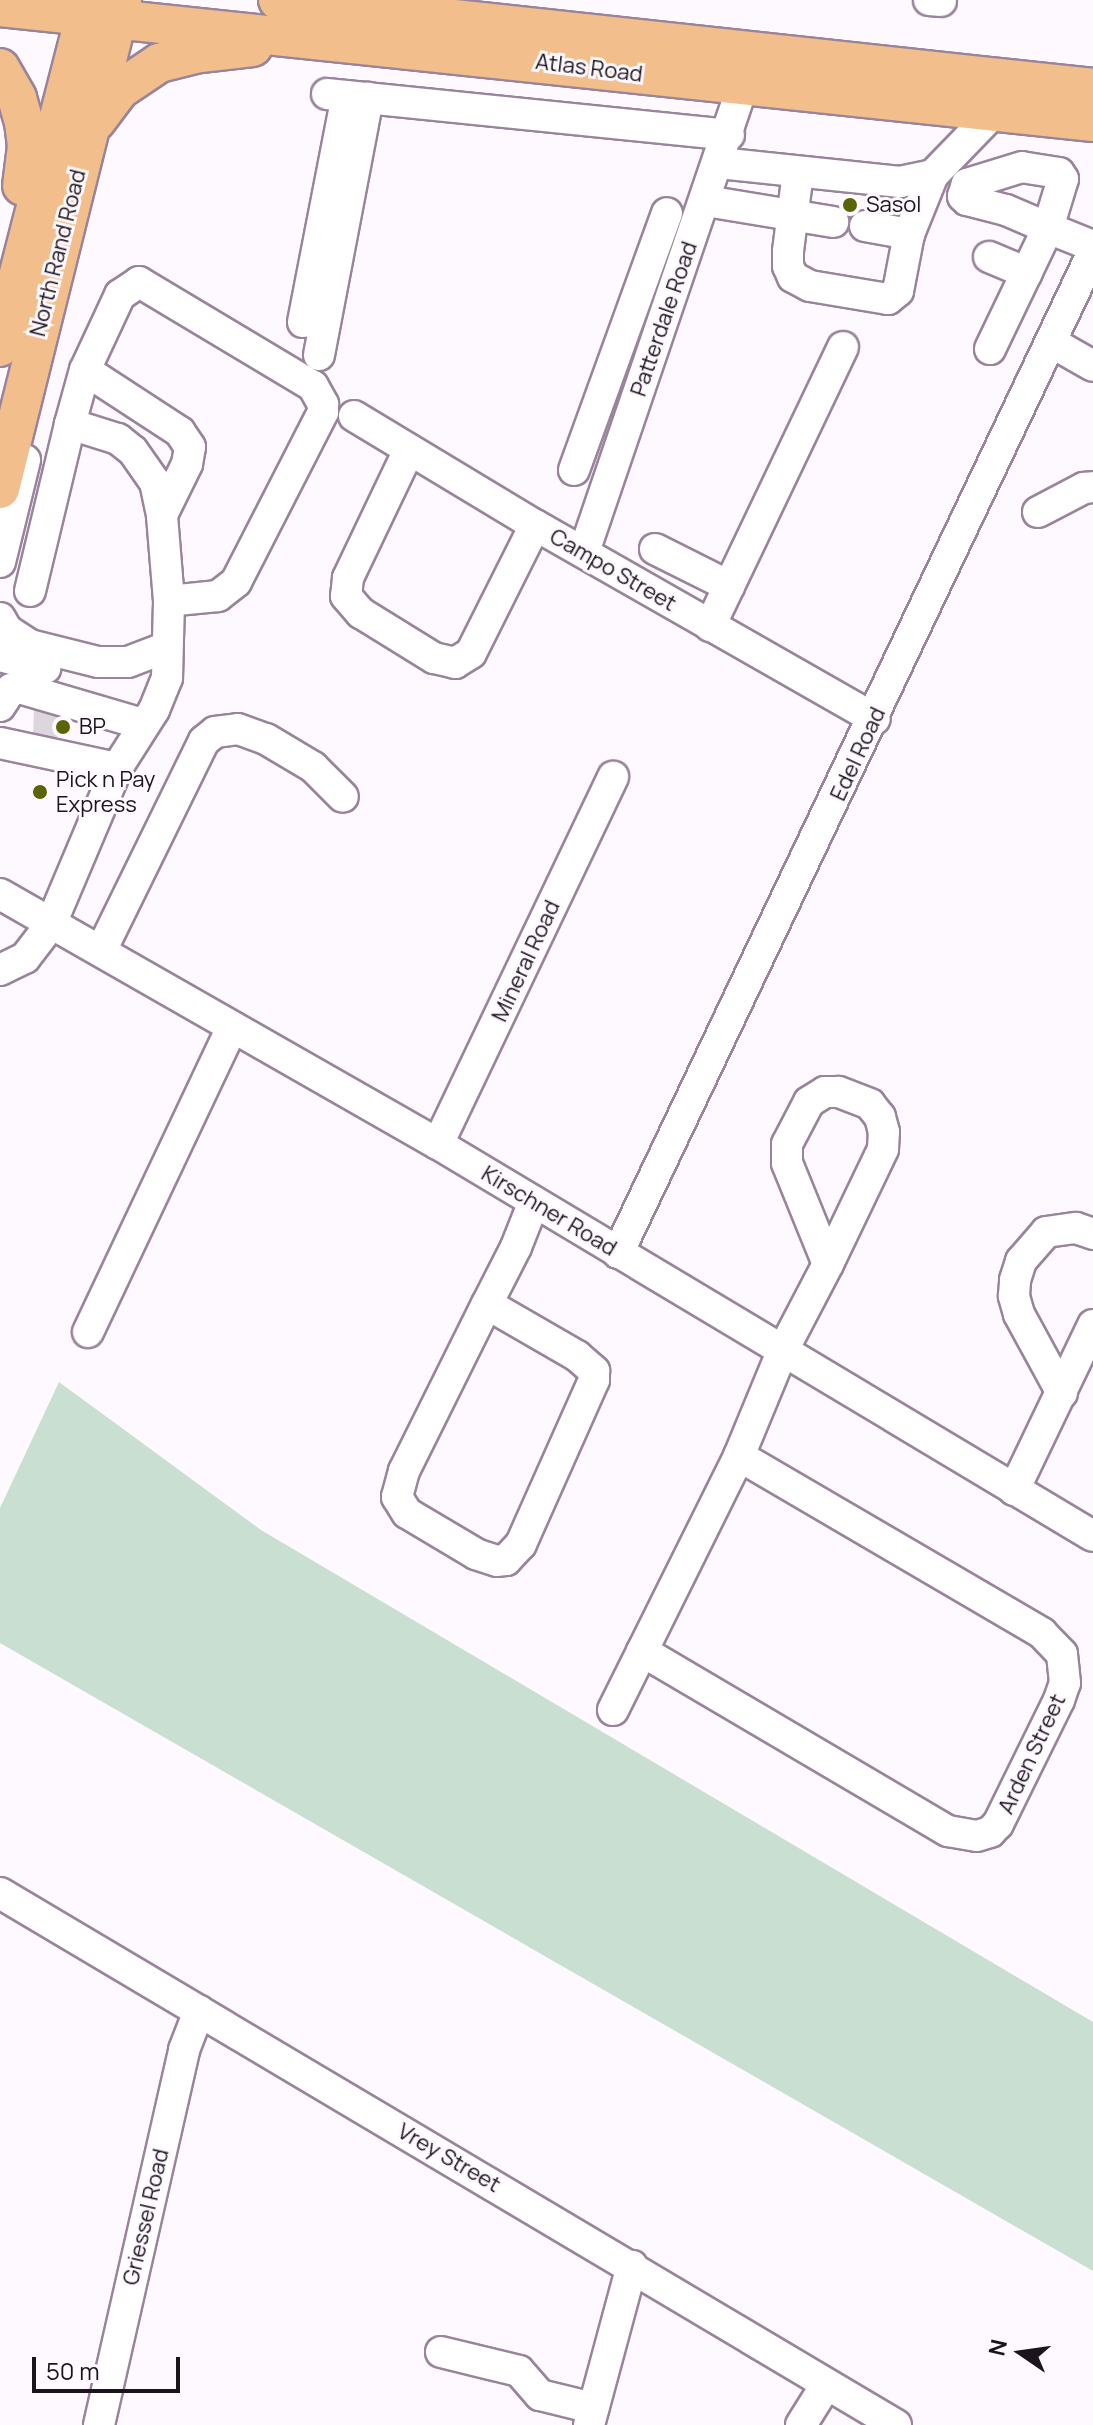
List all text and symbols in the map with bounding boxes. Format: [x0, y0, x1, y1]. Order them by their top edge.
street label: Atlas Road [534, 48, 644, 88]
street label: North Rand Road [25, 167, 91, 339]
place label: Sasol [866, 192, 921, 218]
marker: Sasol [841, 196, 859, 214]
street label: Patterdale Road [625, 238, 703, 400]
street label: Campo Street [545, 523, 681, 617]
street label: Edel Road [825, 703, 891, 805]
place label: BP [79, 714, 106, 740]
marker: BP [54, 718, 72, 736]
place label: Pick n Pay Express [56, 766, 155, 818]
marker: Pick n Pay Express [31, 783, 49, 801]
street label: Mineral Road [486, 896, 566, 1026]
street label: Kirschner Road [477, 1160, 621, 1262]
street label: Arden Street [993, 1690, 1071, 1818]
street label: Vrey Street [393, 2118, 505, 2198]
street label: Griessel Road [117, 2146, 175, 2288]
north arrow [981, 2313, 1061, 2393]
text: N [981, 2337, 1014, 2359]
scale bar [36, 2341, 184, 2391]
text: 50 m [46, 2354, 100, 2387]

